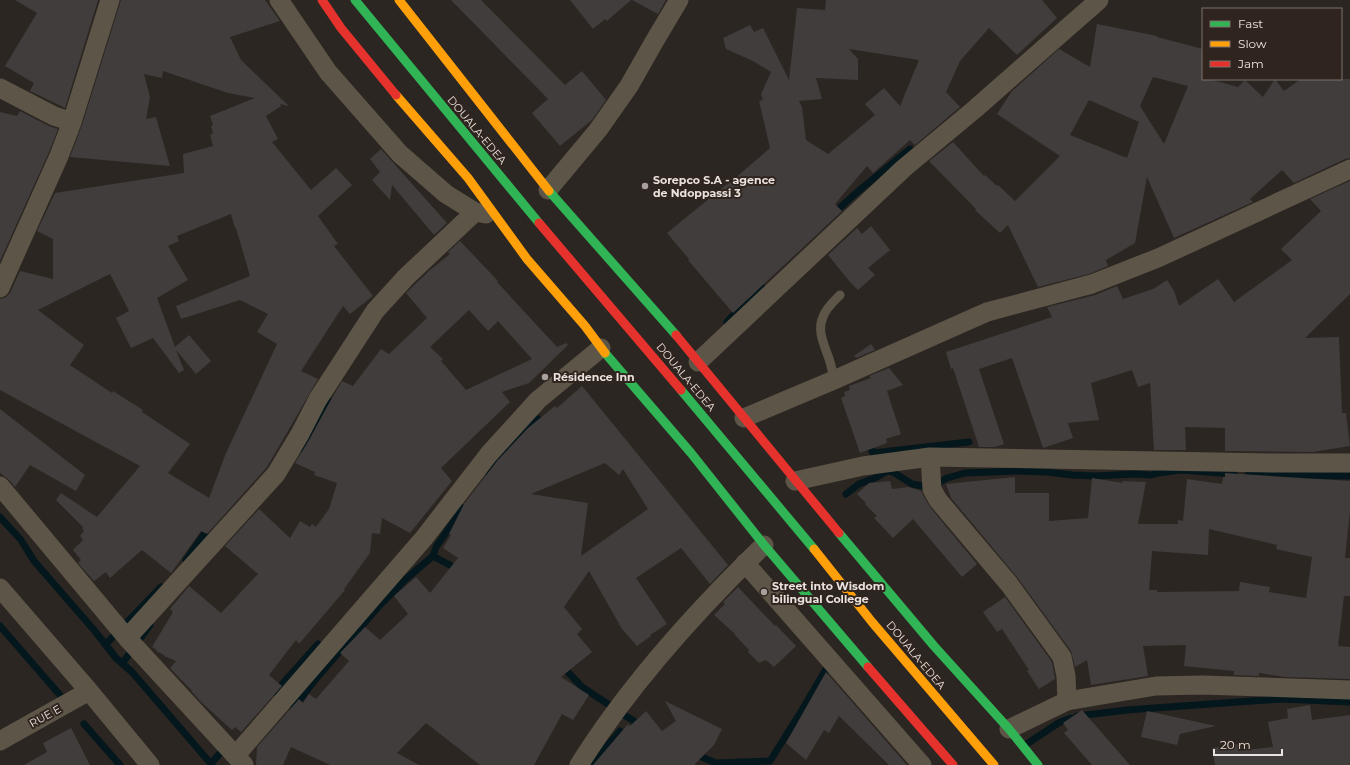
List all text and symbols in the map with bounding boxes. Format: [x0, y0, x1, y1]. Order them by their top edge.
legend [1202, 8, 1342, 80]
text: Fast [1238, 16, 1263, 31]
text: Slow [1238, 36, 1267, 51]
text: Jam [1237, 56, 1264, 71]
street label: DOUALA-EDEA [444, 93, 510, 167]
place label: Sorepco S.A - agence de Ndoppassi 3 [653, 173, 775, 200]
marker: Sorepco S.A - agence de Ndoppassi 3 [640, 181, 650, 191]
street label: DOUALA-EDEA [653, 340, 719, 414]
place label: Résidence Inn [553, 370, 635, 384]
marker: Résidence Inn [540, 372, 550, 382]
place label: Street into Wisdom bilingual College [772, 579, 884, 606]
marker: Street into Wisdom bilingual College [759, 587, 769, 597]
street label: DOUALA-EDEA [883, 618, 949, 692]
street label: RUE E [27, 702, 63, 730]
scale bar [1214, 731, 1282, 757]
text: 20 m [1220, 737, 1251, 752]

